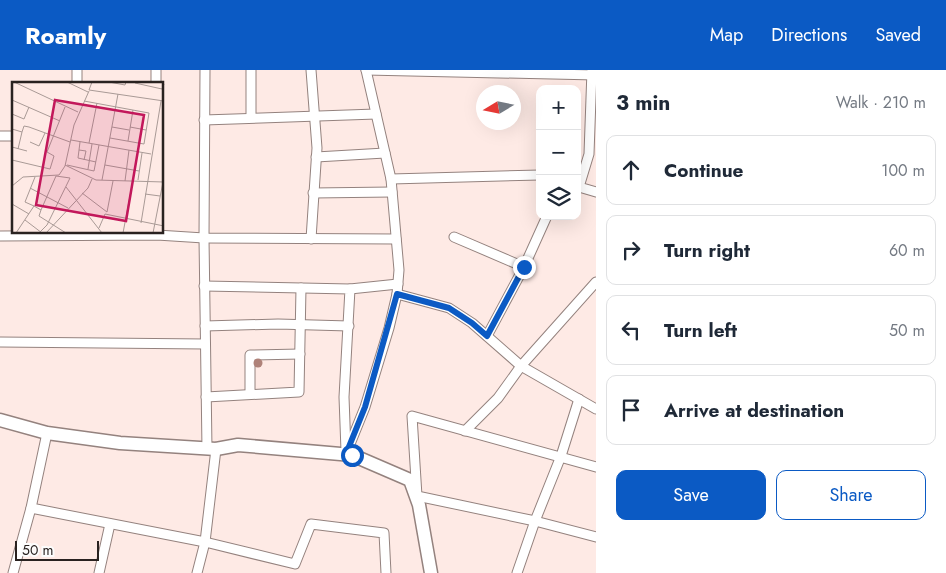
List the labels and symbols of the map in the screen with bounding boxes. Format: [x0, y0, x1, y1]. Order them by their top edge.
inset map [12, 82, 164, 234]
north arrow [476, 85, 521, 130]
route end [513, 256, 536, 279]
route start [341, 444, 364, 467]
scale bar [15, 538, 99, 561]

